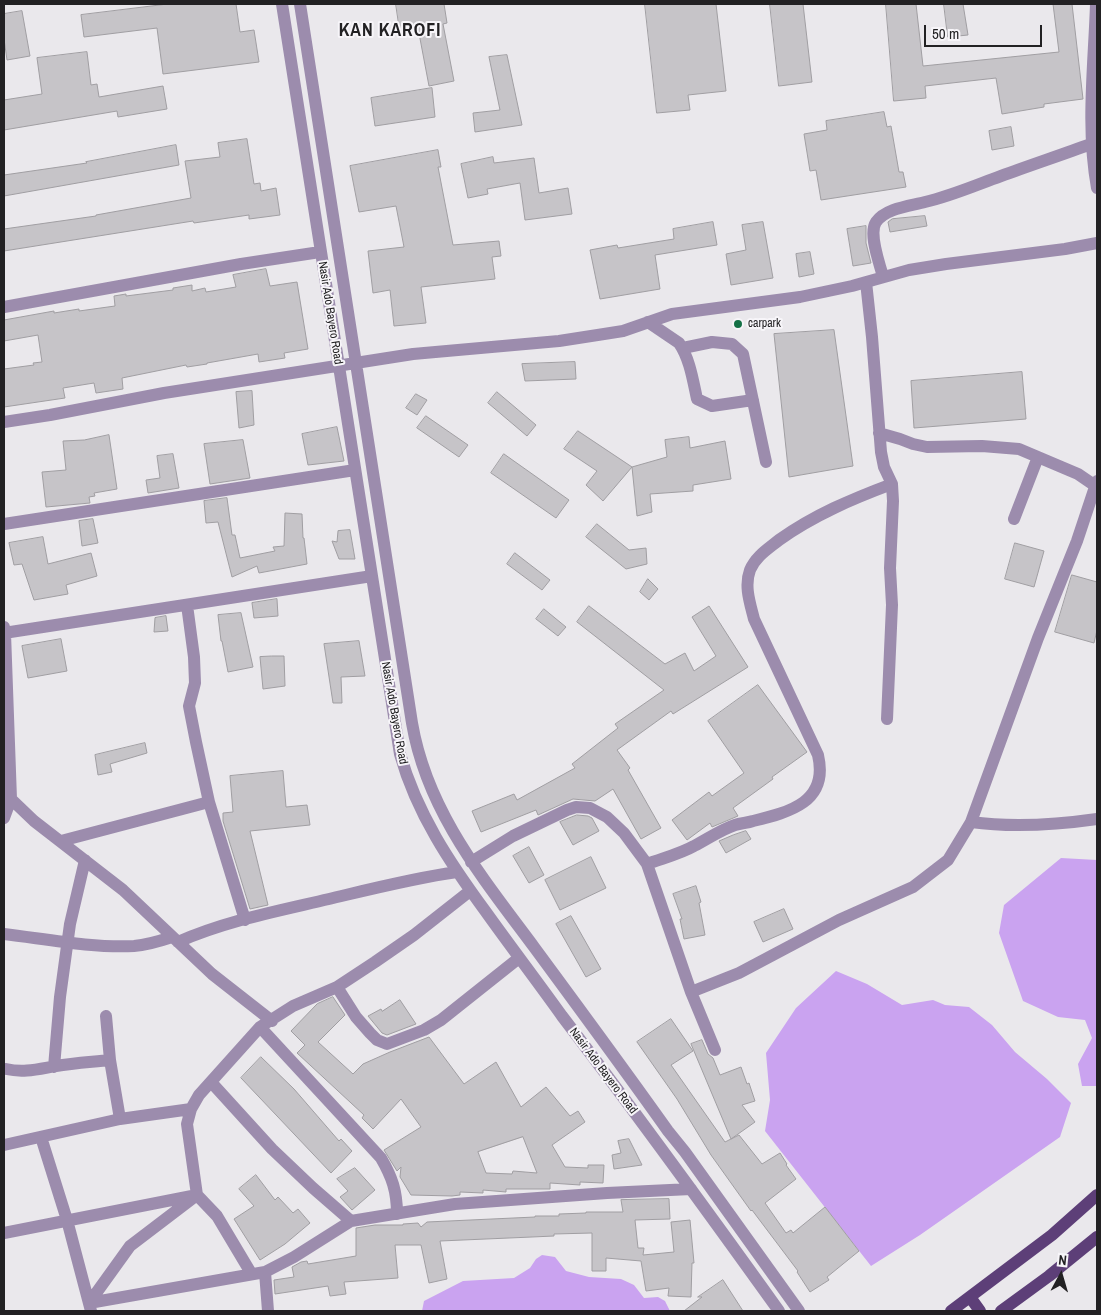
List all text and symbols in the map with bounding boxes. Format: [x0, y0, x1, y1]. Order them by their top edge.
scale bar [926, 15, 1044, 47]
district label: KAN KAROFI [337, 20, 443, 42]
text: 50 m [932, 23, 959, 44]
street label: Nasir Ado Bayero Road [315, 261, 345, 365]
place label: carpark [748, 317, 781, 331]
marker: carpark [732, 318, 744, 330]
street label: Nasir Ado Bayero Road [378, 661, 410, 765]
street label: Nasir Ado Bayero Road [566, 1025, 640, 1117]
north arrow [1036, 1250, 1086, 1300]
text: N [1057, 1251, 1068, 1269]

